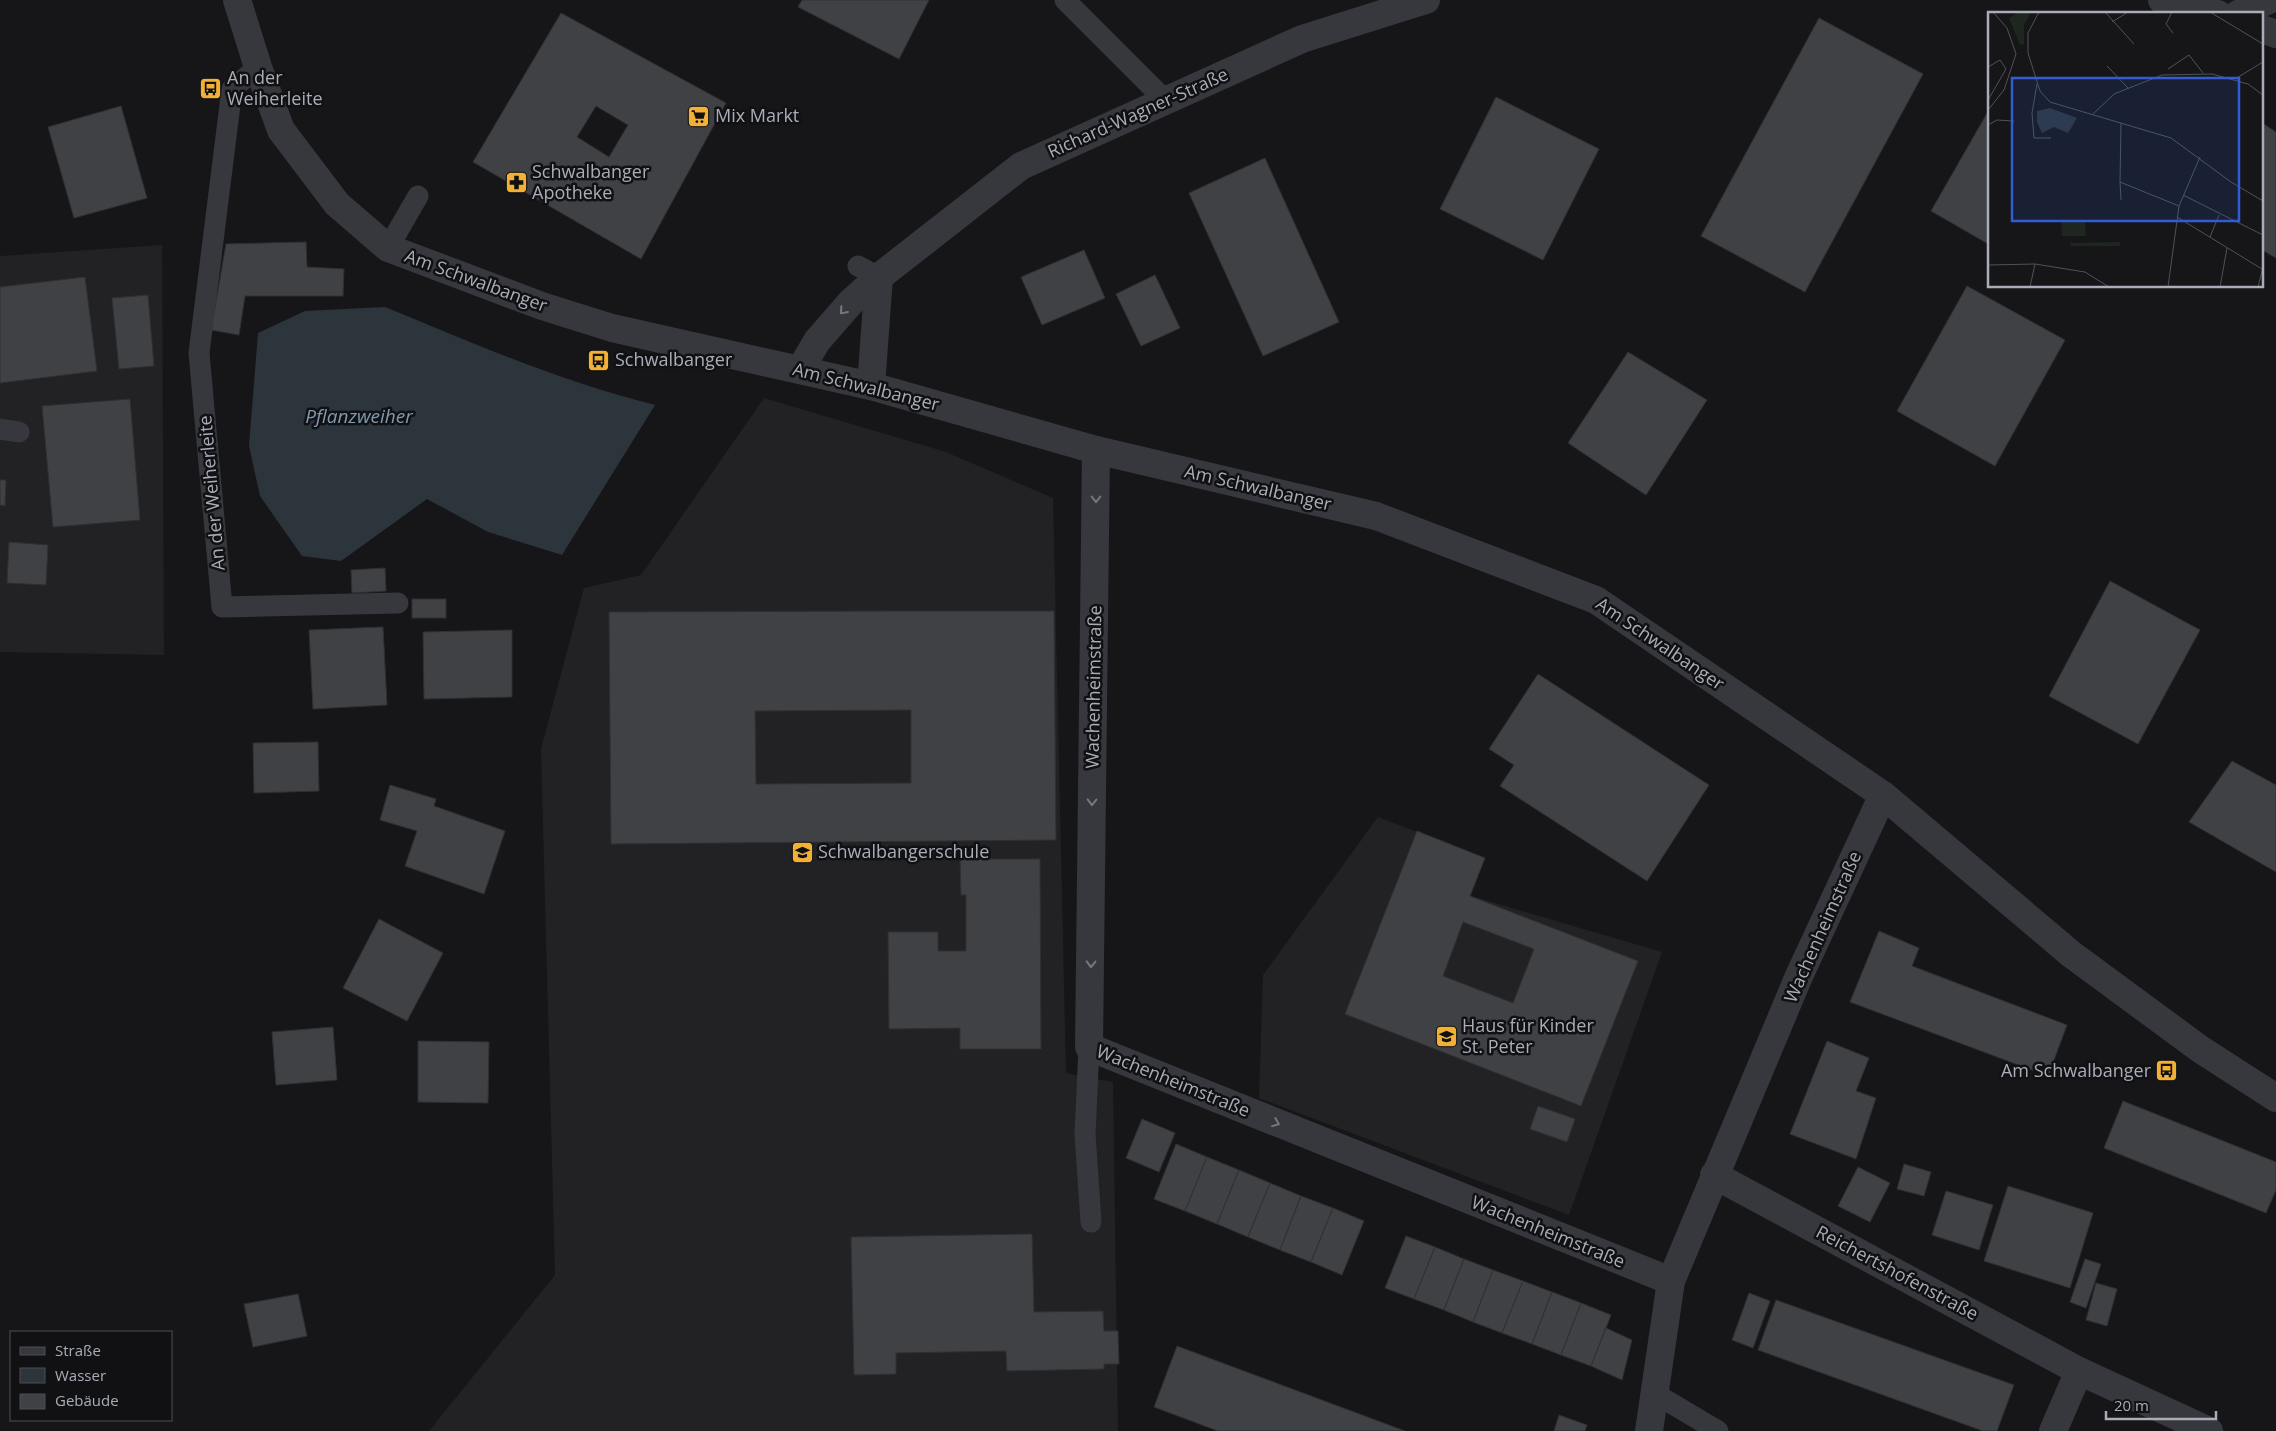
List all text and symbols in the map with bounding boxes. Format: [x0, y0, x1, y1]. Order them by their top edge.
inset map [1988, 12, 2264, 288]
street label: Richard-Wagner-Straße [1044, 61, 1232, 163]
place label: An der Weiherleite [227, 65, 323, 110]
bus stop icon: An der Weiherleite [199, 76, 223, 100]
place label: Mix Markt [715, 103, 799, 127]
supermarket icon: Mix Markt [687, 104, 711, 128]
place label: Schwalbanger Apotheke [532, 159, 650, 204]
pharmacy icon: Schwalbanger Apotheke [504, 170, 528, 194]
street label: Am Schwalbanger [402, 243, 552, 317]
one-way arrow [840, 305, 849, 314]
place label: Schwalbanger [615, 347, 733, 371]
bus stop icon: Schwalbanger [587, 348, 611, 372]
street label: Am Schwalbanger [791, 356, 943, 416]
water label: Pflanzweiher [305, 403, 414, 429]
street label: An der Weiherleite [192, 414, 230, 572]
street label: Am Schwalbanger [1182, 458, 1335, 516]
one-way arrow [1091, 496, 1101, 503]
street label: Am Schwalbanger [1592, 591, 1730, 695]
street label: Wachenheimstraße [1080, 605, 1106, 769]
one-way arrow [1087, 798, 1098, 806]
place label: Schwalbangerschule [818, 839, 989, 863]
school or university icon: Schwalbangerschule [790, 840, 814, 864]
street label: Wachenheimstraße [1778, 847, 1866, 1006]
one-way arrow [1086, 960, 1096, 968]
place label: Haus für Kinder St. Peter [1462, 1013, 1594, 1058]
school or university icon: Haus für Kinder St. Peter [1434, 1024, 1458, 1048]
street label: Wachenheimstraße [1093, 1038, 1254, 1122]
place label: Am Schwalbanger [2001, 1058, 2152, 1082]
bus stop icon: Am Schwalbanger [2155, 1059, 2179, 1083]
one-way arrow [1271, 1116, 1280, 1127]
street label: Wachenheimstraße [1468, 1189, 1629, 1273]
street label: Reichertshofenstraße [1812, 1219, 1983, 1325]
legend [10, 1331, 172, 1421]
text: Straße [55, 1340, 101, 1360]
text: Wasser [55, 1365, 106, 1385]
scale bar [2106, 1388, 2216, 1420]
text: Gebäude [55, 1390, 119, 1410]
text: 20 m [2114, 1395, 2149, 1415]

